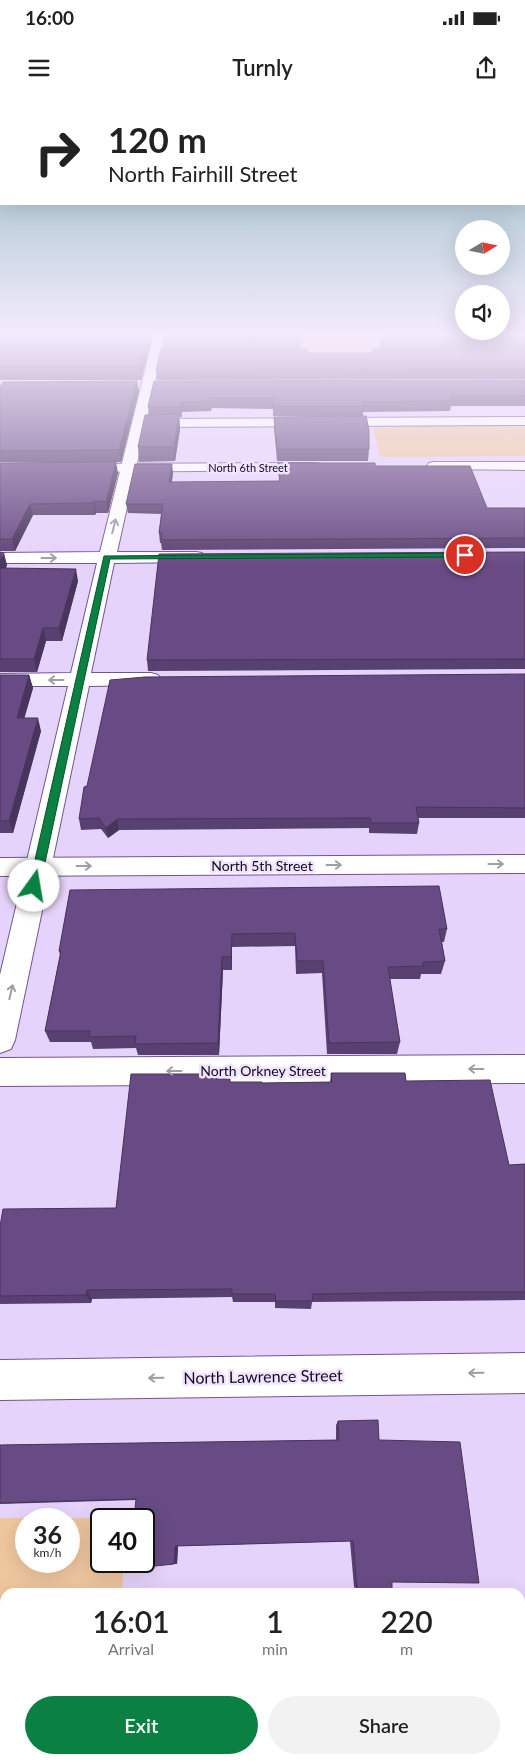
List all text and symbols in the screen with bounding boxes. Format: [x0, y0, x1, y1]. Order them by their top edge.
text: 16:00 [25, 6, 74, 29]
icon: menu [25, 54, 53, 82]
text: Turnly [232, 54, 293, 81]
icon: share [472, 54, 500, 82]
text: 120 m [108, 118, 207, 160]
icon: right [25, 120, 90, 185]
text: North Fairhill Street [108, 160, 297, 187]
north arrow [455, 220, 510, 275]
map controls [455, 220, 510, 340]
button: sound [455, 285, 510, 340]
street label: North 6th Street [208, 461, 288, 474]
one-way arrow [110, 519, 120, 535]
pin [444, 534, 486, 576]
icon: arrive [451, 541, 479, 569]
one-way arrow [40, 553, 56, 563]
one-way arrow [49, 675, 65, 685]
street label: North 5th Street [211, 857, 313, 874]
position arrow [7, 859, 59, 911]
one-way arrow [488, 859, 504, 869]
one-way arrow [325, 860, 341, 870]
one-way arrow [75, 861, 91, 871]
one-way arrow [6, 985, 16, 1001]
street label: North Orkney Street [200, 1062, 326, 1079]
one-way arrow [469, 1064, 485, 1074]
one-way arrow [166, 1066, 182, 1076]
street label: North Lawrence Street [183, 1365, 343, 1387]
one-way arrow [469, 1368, 485, 1378]
one-way arrow [149, 1373, 165, 1383]
speed limit sign: 40 [90, 1508, 155, 1573]
text: 36 [33, 1519, 62, 1549]
text: km/h [33, 1545, 62, 1560]
text: 16:01 [92, 1603, 170, 1639]
text: 1 [266, 1603, 284, 1639]
text: 220 [380, 1603, 433, 1639]
text: Arrival [108, 1639, 154, 1658]
text: min [262, 1639, 288, 1658]
text: m [400, 1639, 413, 1658]
button: Exit [25, 1696, 258, 1754]
button: Share [268, 1696, 500, 1754]

